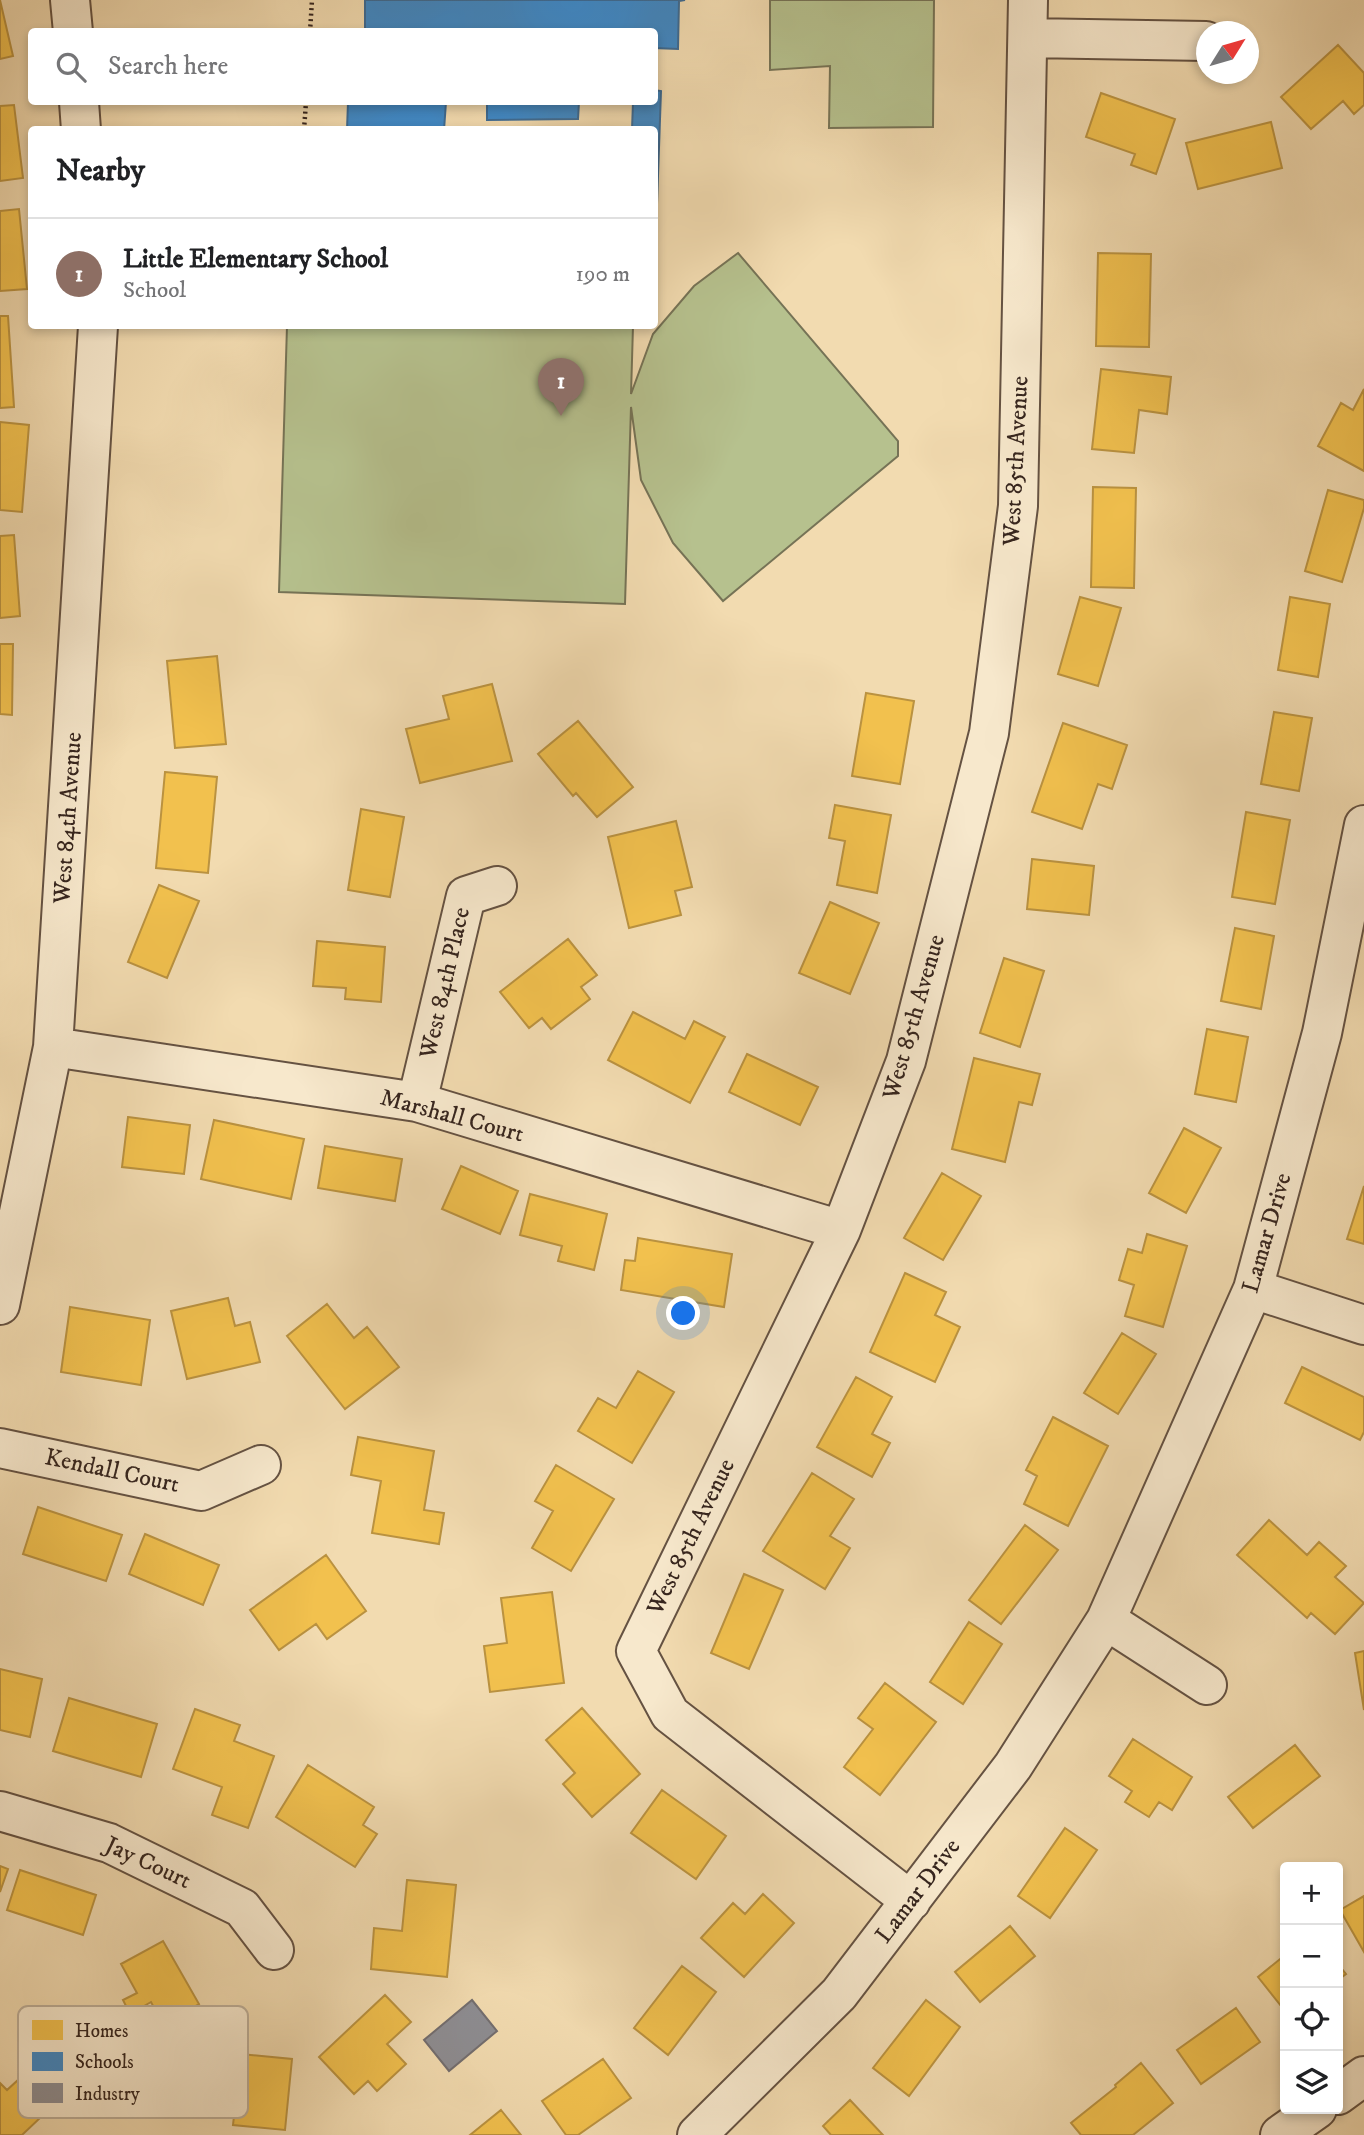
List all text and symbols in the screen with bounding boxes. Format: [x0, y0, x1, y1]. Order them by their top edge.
north arrow [1196, 21, 1259, 84]
search box [28, 28, 658, 105]
icon: search [52, 48, 90, 86]
text: Search here [108, 50, 228, 83]
text: Nearby [56, 153, 145, 190]
text: Little Elementary School [123, 243, 388, 276]
text: 1 [75, 260, 83, 289]
text: 190 m [576, 260, 630, 289]
text: School [123, 276, 186, 305]
pin: 1 [538, 358, 584, 416]
street label: West 85th Avenue [997, 375, 1035, 548]
street label: West 84th Avenue [47, 731, 89, 906]
street label: West 84th Place [413, 904, 477, 1063]
street label: West 85th Avenue [876, 931, 952, 1104]
street label: Marshall Court [377, 1082, 527, 1150]
street label: Lamar Drive [1236, 1170, 1298, 1296]
your location [666, 1296, 700, 1330]
street label: Kendall Court [42, 1442, 182, 1500]
street label: West 85th Avenue [640, 1454, 742, 1621]
street label: Jay Court [98, 1829, 196, 1896]
street label: Lamar Drive [869, 1833, 967, 1949]
map controls [1280, 1862, 1343, 2114]
button: + [1280, 1862, 1343, 1925]
button: − [1280, 1925, 1343, 1988]
button: locate [1280, 1988, 1343, 2051]
legend [18, 2006, 248, 2118]
text: Homes [75, 2020, 128, 2043]
text: Schools [75, 2051, 134, 2074]
button: layers [1280, 2051, 1343, 2114]
text: Industry [75, 2083, 141, 2106]

